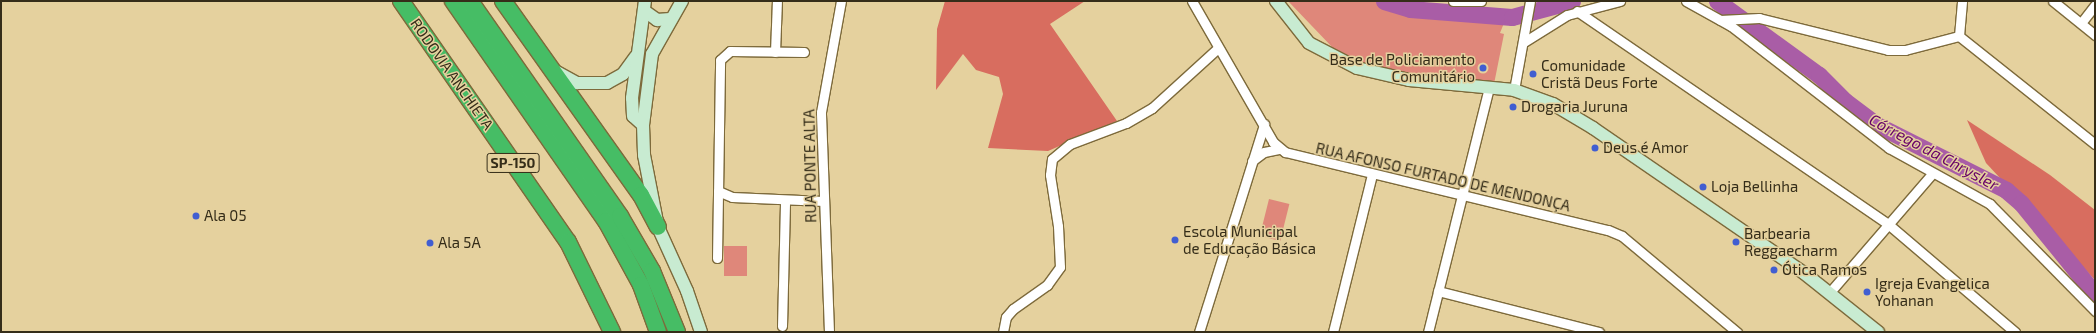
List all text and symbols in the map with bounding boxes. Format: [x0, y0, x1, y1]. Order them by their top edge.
street label: RODOVIA ANCHIETA [407, 14, 497, 134]
place label: Base de Policiamento Comunitário [1330, 50, 1475, 85]
place label: Comunidade Cristã Deus Forte [1541, 56, 1658, 91]
marker: Base de Policiamento Comunitário [1478, 63, 1488, 73]
marker: Comunidade Cristã Deus Forte [1528, 69, 1538, 79]
place label: Drogaria Juruna [1521, 98, 1628, 116]
marker: Drogaria Juruna [1508, 102, 1518, 112]
street label: RUA PONTE ALTA [800, 109, 820, 223]
water label: Córrego da Chrysler [1866, 110, 2002, 194]
street label: RUA AFONSO FURTADO DE MENDONÇA [1314, 139, 1572, 215]
place label: Deus é Amor [1603, 139, 1689, 157]
marker: Deus é Amor [1590, 143, 1600, 153]
road number: SP-150 [486, 151, 540, 175]
place label: Loja Bellinha [1711, 178, 1798, 196]
marker: Loja Bellinha [1698, 182, 1708, 192]
place label: Ala 05 [204, 207, 246, 225]
marker: Ala 05 [191, 211, 201, 221]
place label: Escola Municipal de Educação Básica [1183, 222, 1316, 257]
place label: Barbearia Reggaecharm [1744, 224, 1838, 259]
place label: Ala 5A [438, 234, 481, 252]
marker: Escola Municipal de Educação Básica [1170, 235, 1180, 245]
marker: Barbearia Reggaecharm [1731, 237, 1741, 247]
marker: Ala 5A [425, 238, 435, 248]
place label: Ótica Ramos [1782, 261, 1867, 279]
marker: Ótica Ramos [1769, 265, 1779, 275]
place label: Igreja Evangelica Yohanan [1875, 274, 1990, 309]
marker: Igreja Evangelica Yohanan [1862, 287, 1872, 297]

